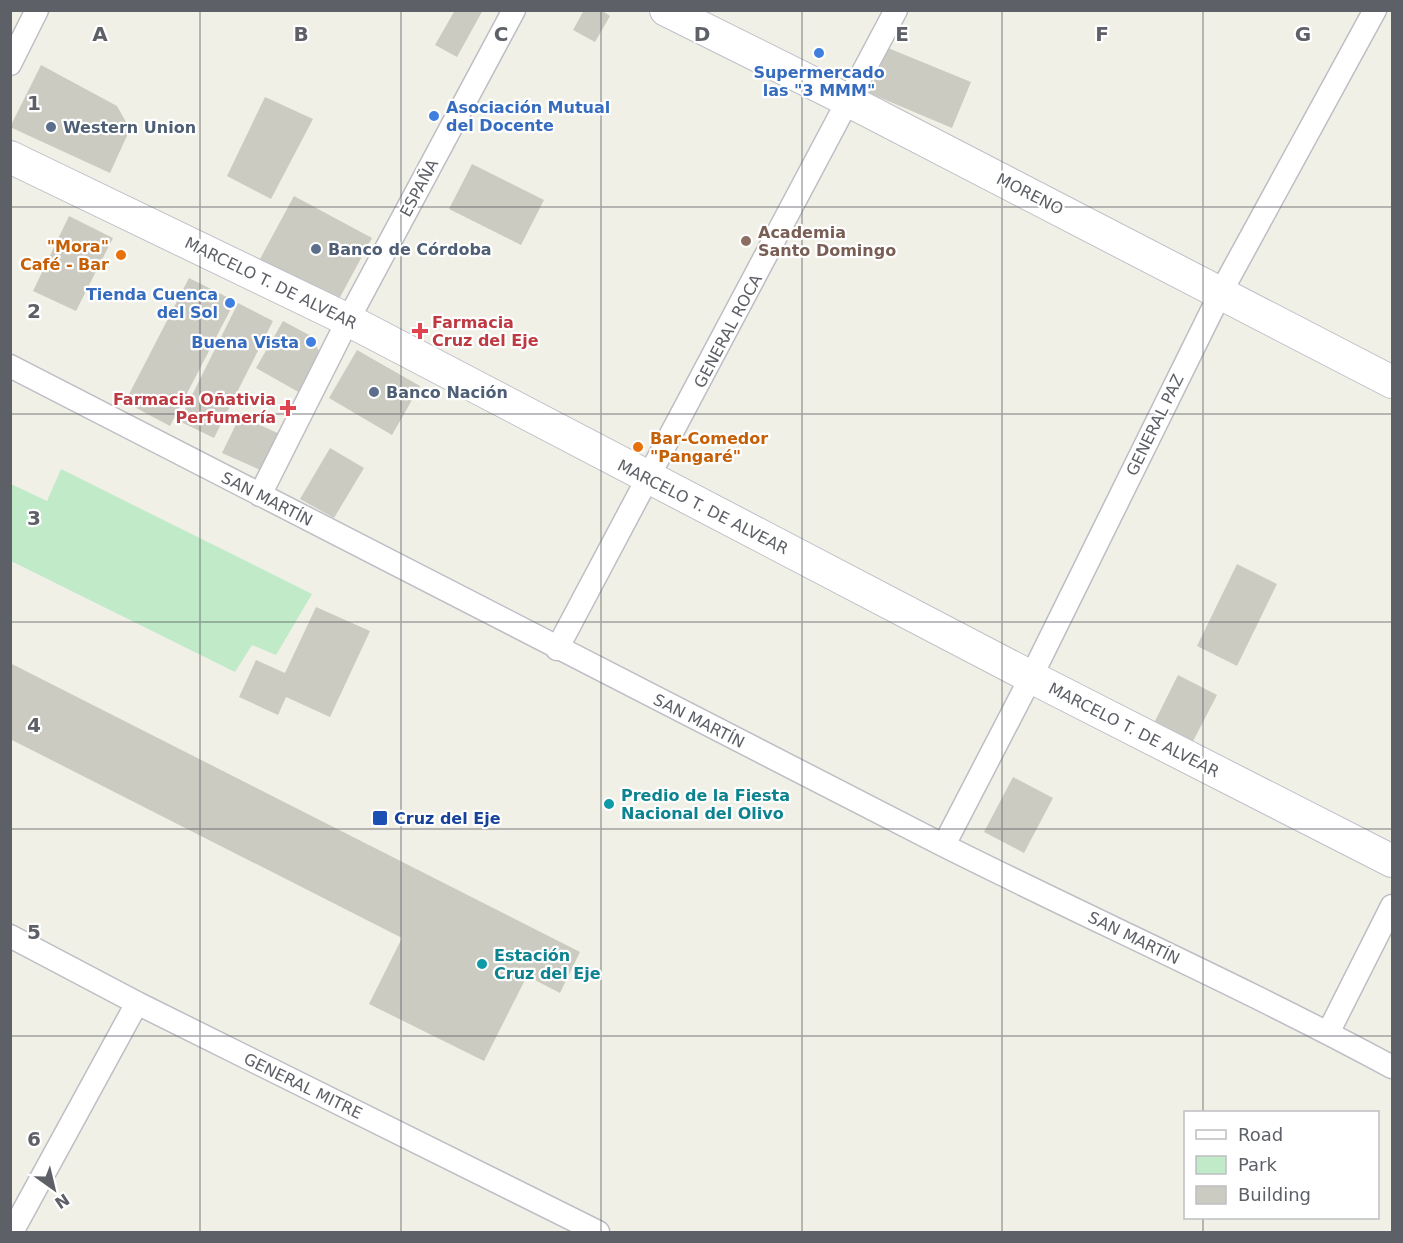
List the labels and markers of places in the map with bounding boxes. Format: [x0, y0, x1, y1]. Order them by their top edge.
marker: Supermercado las "3 MMM" [812, 46, 826, 60]
place label: Supermercado las "3 MMM" [753, 63, 885, 100]
place label: Asociación Mutual del Docente [446, 98, 610, 135]
marker: Asociación Mutual del Docente [427, 109, 441, 123]
place label: Western Union [63, 118, 196, 137]
marker: Western Union [44, 120, 58, 134]
place label: Academia Santo Domingo [758, 223, 896, 260]
marker: Academia Santo Domingo [739, 234, 753, 248]
place label: "Mora" Café - Bar [20, 237, 109, 274]
place label: Banco de Córdoba [328, 240, 492, 259]
marker: Banco de Córdoba [309, 242, 323, 256]
marker: "Mora" Café - Bar [114, 248, 128, 262]
place label: Tienda Cuenca del Sol [86, 285, 218, 322]
marker: Tienda Cuenca del Sol [223, 296, 237, 310]
place label: Farmacia Cruz del Eje [432, 313, 539, 350]
marker: Farmacia Cruz del Eje [413, 324, 427, 338]
place label: Buena Vista [191, 333, 299, 352]
marker: Buena Vista [304, 335, 318, 349]
place label: Banco Nación [386, 383, 508, 402]
marker: Banco Nación [367, 385, 381, 399]
place label: Farmacia Oñativia Perfumería [113, 390, 276, 427]
marker: Farmacia Oñativia Perfumería [281, 401, 295, 415]
place label: Bar-Comedor "Pangaré" [650, 429, 768, 466]
marker: Bar-Comedor "Pangaré" [631, 440, 645, 454]
place label: Predio de la Fiesta Nacional del Olivo [621, 786, 790, 823]
marker: Predio de la Fiesta Nacional del Olivo [602, 797, 616, 811]
marker: Cruz del Eje [371, 809, 389, 827]
place label: Cruz del Eje [394, 809, 501, 828]
place label: Estación Cruz del Eje [494, 946, 601, 983]
marker: Estación Cruz del Eje [475, 957, 489, 971]

